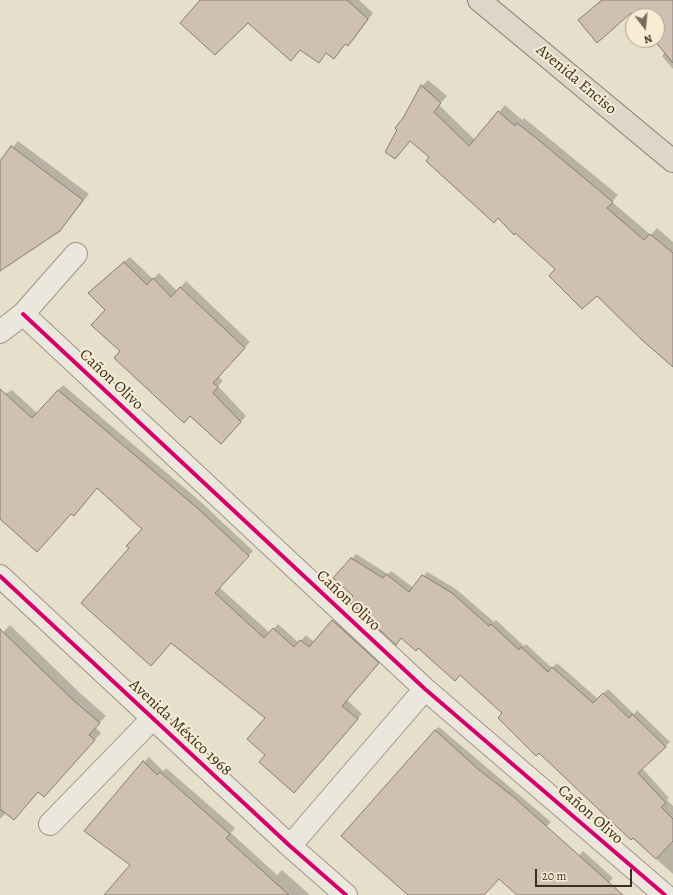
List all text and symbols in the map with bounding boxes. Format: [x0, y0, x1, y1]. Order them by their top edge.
north arrow [625, 8, 665, 48]
text: N [642, 31, 654, 47]
street label: Avenida Enciso [532, 41, 620, 119]
street label: Cañon Olivo [75, 345, 147, 415]
street label: Cañon Olivo [312, 566, 384, 636]
street label: Avenida México 1968 [125, 676, 235, 780]
street label: Cañon Olivo [553, 781, 627, 849]
scale bar [537, 861, 634, 887]
text: 20 m [542, 868, 566, 884]

